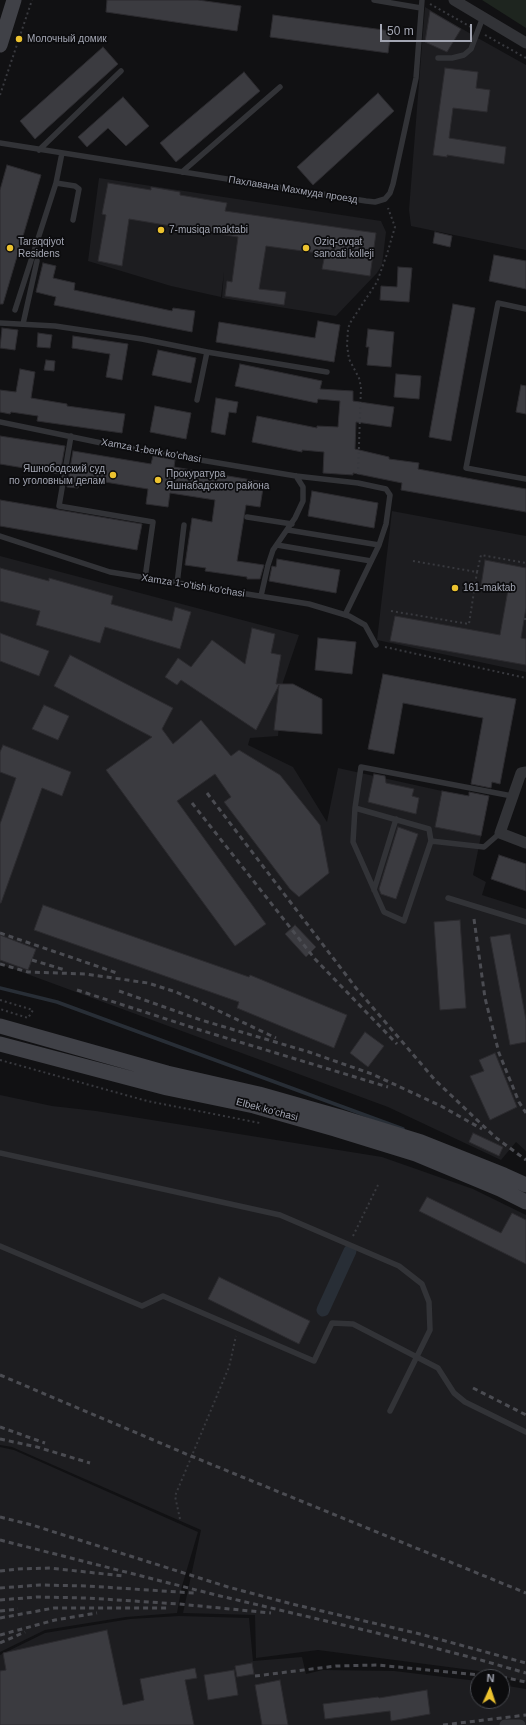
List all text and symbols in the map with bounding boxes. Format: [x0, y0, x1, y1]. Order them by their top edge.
scale bar [382, 16, 474, 42]
text: 50 m [387, 24, 414, 38]
place label: Молочный домик [27, 33, 107, 45]
marker: Молочный домик [14, 34, 24, 44]
street label: Пахлавана Махмуда проезд [228, 174, 358, 206]
place label: 7-musiqa maktabi [169, 224, 248, 236]
marker: 7-musiqa maktabi [156, 225, 166, 235]
place label: Taraqqiyot Residens [18, 236, 64, 260]
place label: Oziq-ovqat sanoati kolleji [314, 236, 374, 260]
marker: Taraqqiyot Residens [5, 243, 15, 253]
marker: Oziq-ovqat sanoati kolleji [301, 243, 311, 253]
street label: Xamza 1-berk ko'chasi [100, 436, 202, 466]
place label: Яшнободский суд по уголовным делам [9, 463, 105, 486]
place label: Прокуратура Яшнабадского района [166, 468, 269, 492]
marker: Яшнободский суд по уголовным делам [108, 470, 118, 480]
marker: Прокуратура Яшнабадского района [153, 475, 163, 485]
street label: Xamza 1-o'tish ko'chasi [140, 572, 246, 600]
place label: 161-maktab [463, 582, 516, 594]
marker: 161-maktab [450, 583, 460, 593]
street label: Elbek ko'chasi [235, 1096, 299, 1124]
north arrow [470, 1669, 510, 1709]
text: N [486, 1672, 495, 1684]

